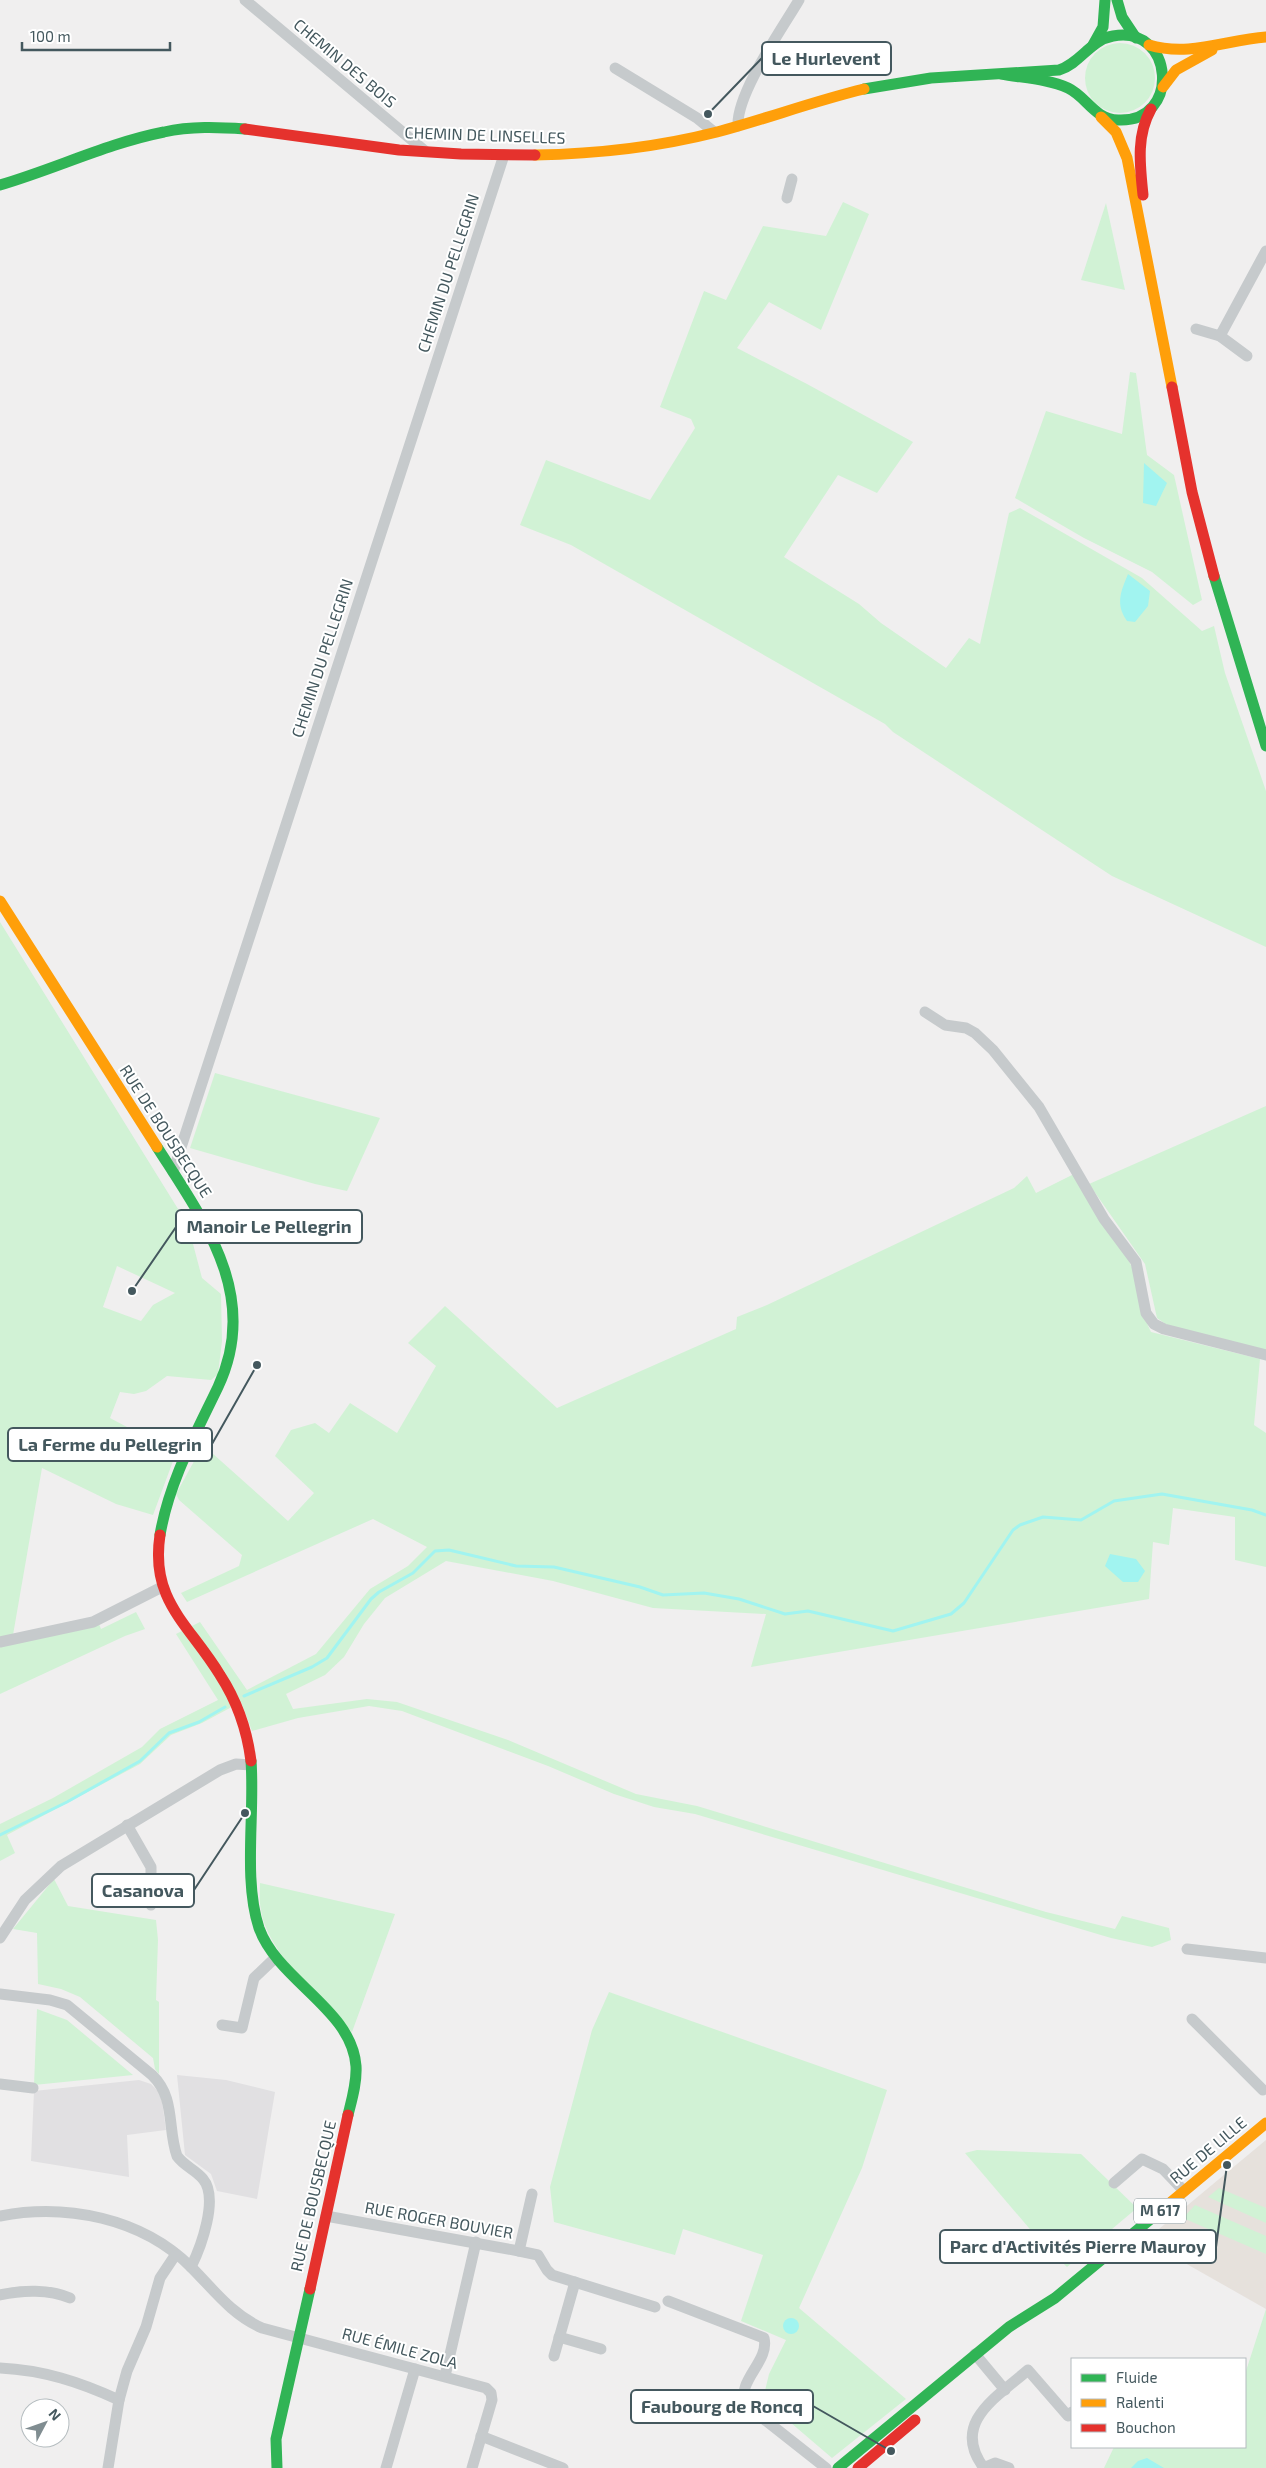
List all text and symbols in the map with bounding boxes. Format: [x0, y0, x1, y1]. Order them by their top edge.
street label: CHEMIN DES BOIS [290, 14, 400, 111]
scale bar [22, 20, 170, 52]
text: 100 m [30, 27, 71, 45]
callout: Le Hurlevent [762, 42, 891, 75]
text: Le Hurlevent [772, 47, 881, 69]
street label: CHEMIN DE LINSELLES [404, 122, 566, 147]
street label: CHEMIN DU PELLEGRIN [413, 191, 482, 355]
street label: CHEMIN DU PELLEGRIN [287, 576, 356, 740]
street label: RUE DE BOUSBECQUE [116, 1061, 216, 1201]
callout: Manoir Le Pellegrin [176, 1210, 362, 1243]
text: Manoir Le Pellegrin [186, 1215, 352, 1237]
callout: La Ferme du Pellegrin [8, 1428, 212, 1461]
text: La Ferme du Pellegrin [18, 1433, 202, 1455]
callout: Casanova [92, 1874, 194, 1907]
text: Casanova [102, 1879, 184, 1901]
street label: RUE DE LILLE [1166, 2112, 1250, 2187]
street label: RUE DE BOUSBECQUE [286, 2118, 340, 2274]
street label: RUE ROGER BOUVIER [363, 2197, 515, 2242]
road number: M 617 [1134, 2198, 1186, 2224]
callout: Parc d'Activités Pierre Mauroy [940, 2230, 1216, 2263]
text: Parc d'Activités Pierre Mauroy [950, 2235, 1207, 2257]
street label: RUE ÉMILE ZOLA [340, 2323, 460, 2372]
legend [1071, 2358, 1246, 2448]
text: Fluide [1116, 2368, 1157, 2386]
callout: Faubourg de Roncq [631, 2390, 813, 2423]
text: Ralenti [1116, 2393, 1164, 2411]
text: Faubourg de Roncq [641, 2395, 803, 2417]
north arrow [20, 2398, 70, 2448]
text: N [45, 2405, 65, 2424]
text: Bouchon [1116, 2418, 1176, 2436]

